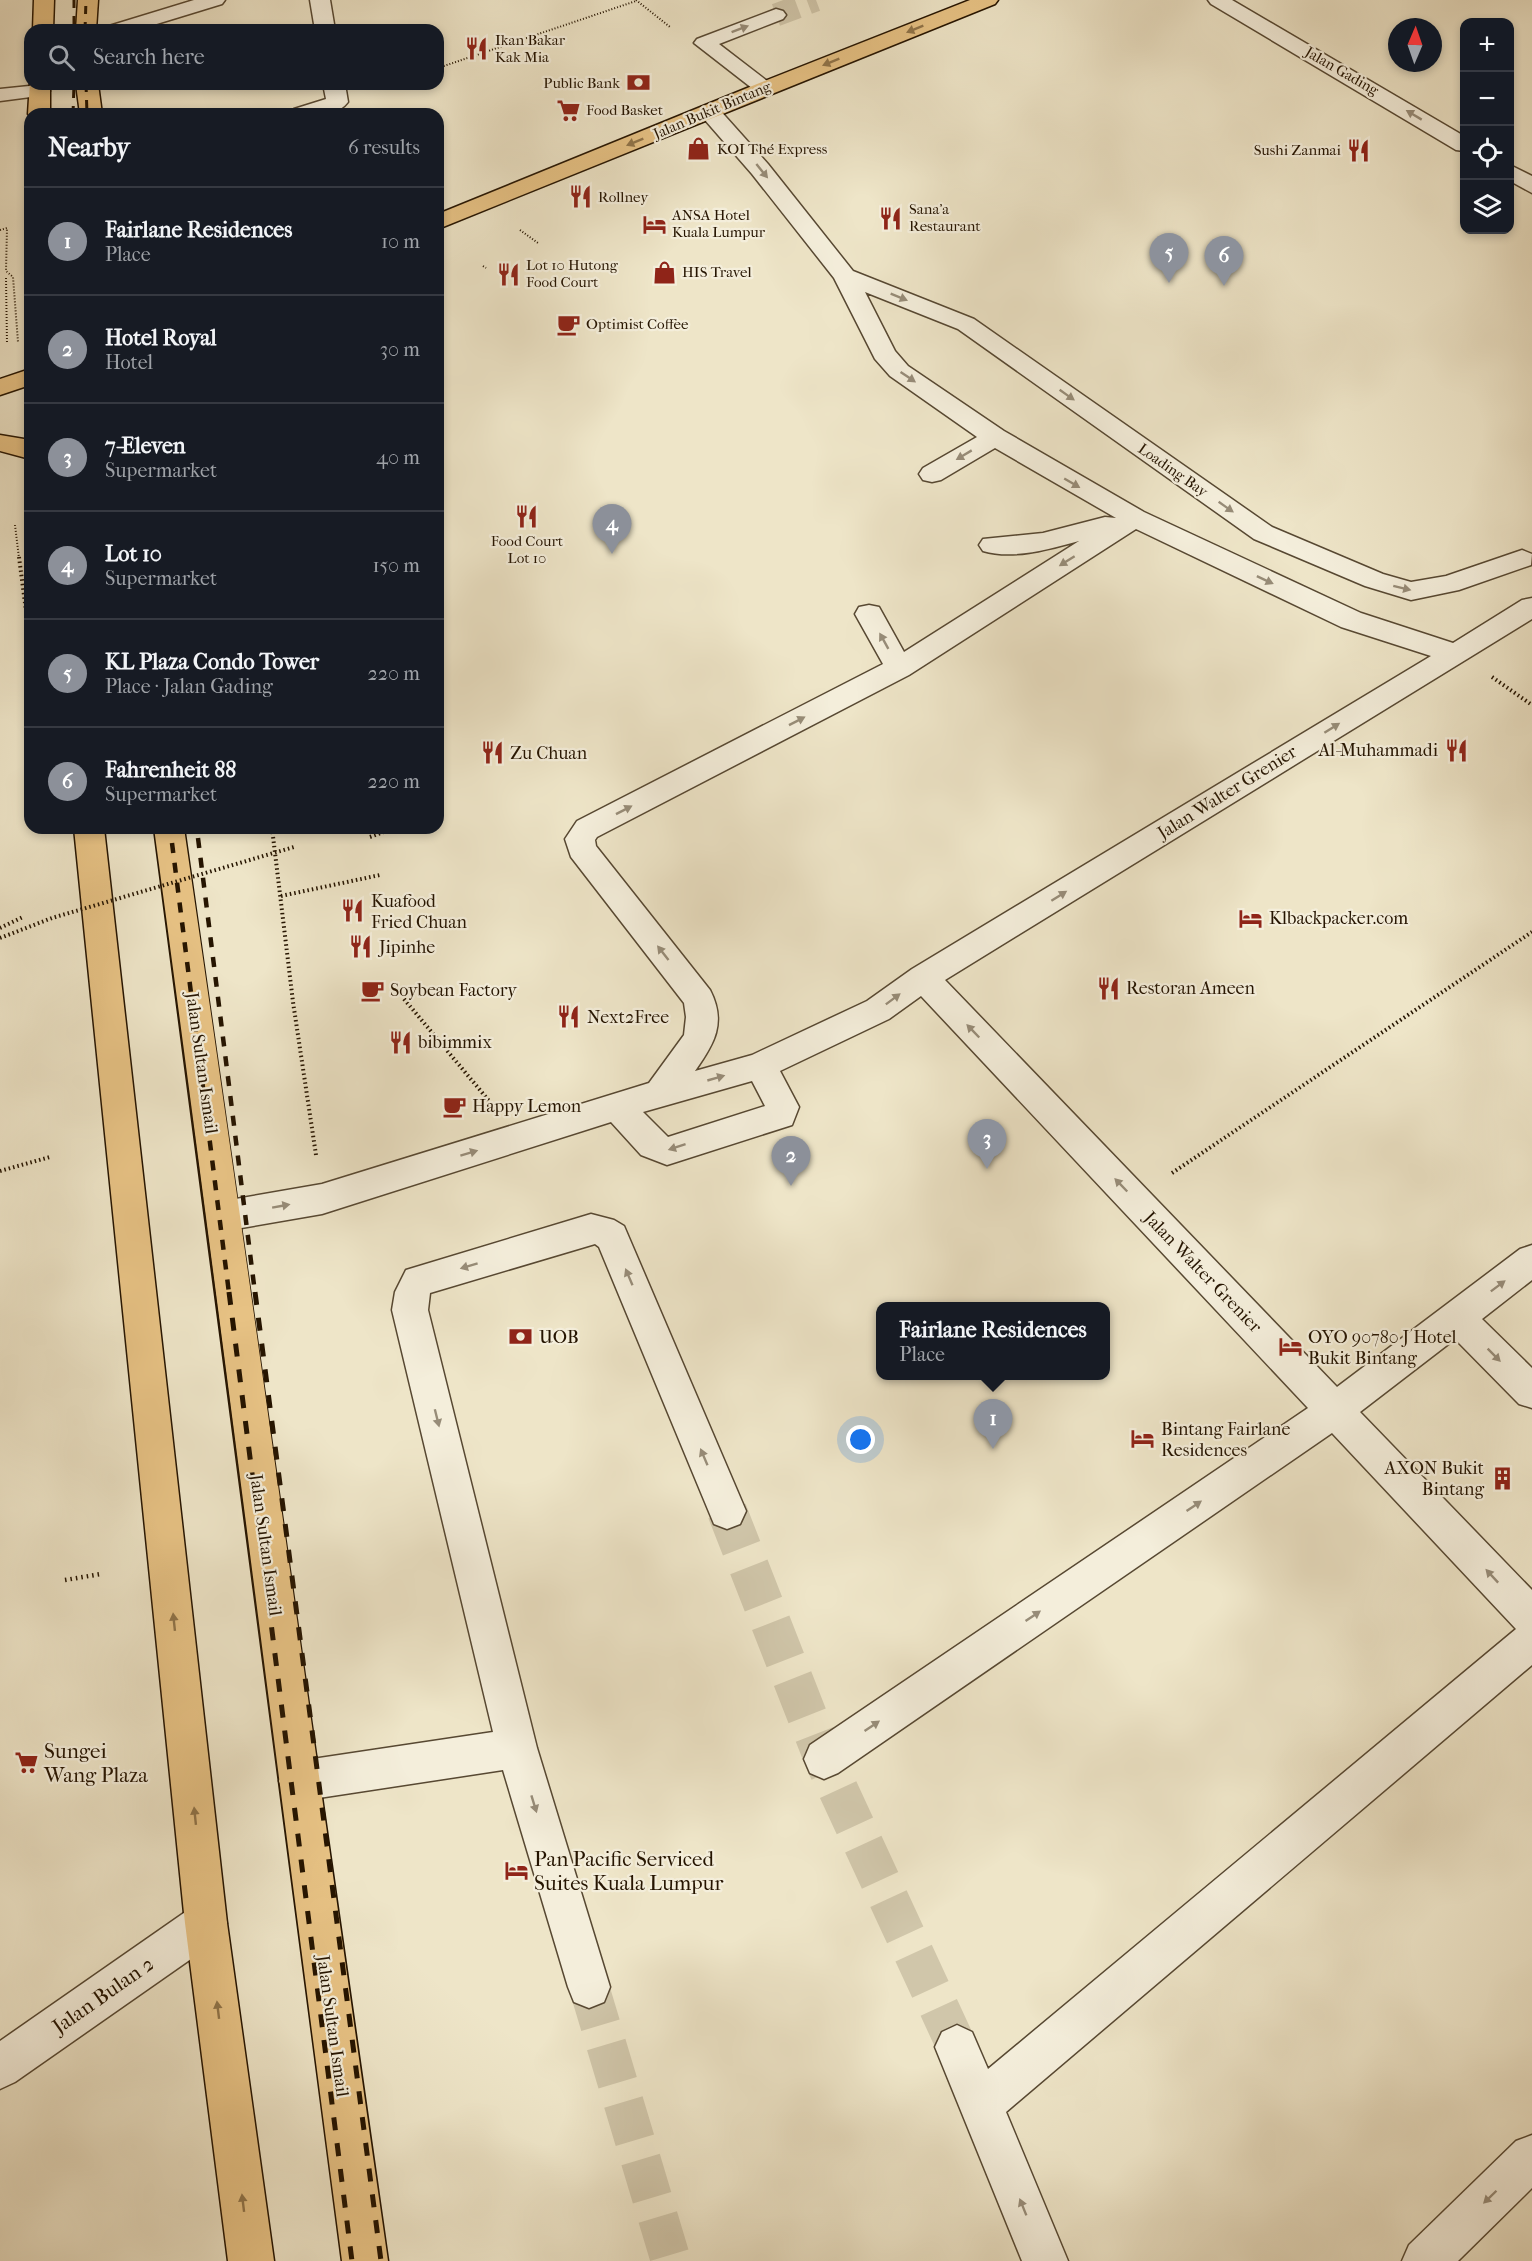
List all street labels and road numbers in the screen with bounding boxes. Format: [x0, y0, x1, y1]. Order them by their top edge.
street label: Jalan Gading [1301, 42, 1383, 100]
street label: Jalan Bukit Bintang [650, 77, 774, 143]
street label: Loading Bay [1135, 440, 1212, 501]
street label: Jalan Walter Grenier [1152, 741, 1301, 845]
street label: Jalan Sultan Ismail [181, 989, 222, 1135]
street label: Jalan Walter Grenier [1138, 1206, 1266, 1337]
street label: Jalan Sultan Ismail [245, 1471, 286, 1617]
street label: Jalan Bulan 2 [46, 1951, 158, 2040]
street label: Jalan Sultan Ismail [312, 1952, 353, 2098]

